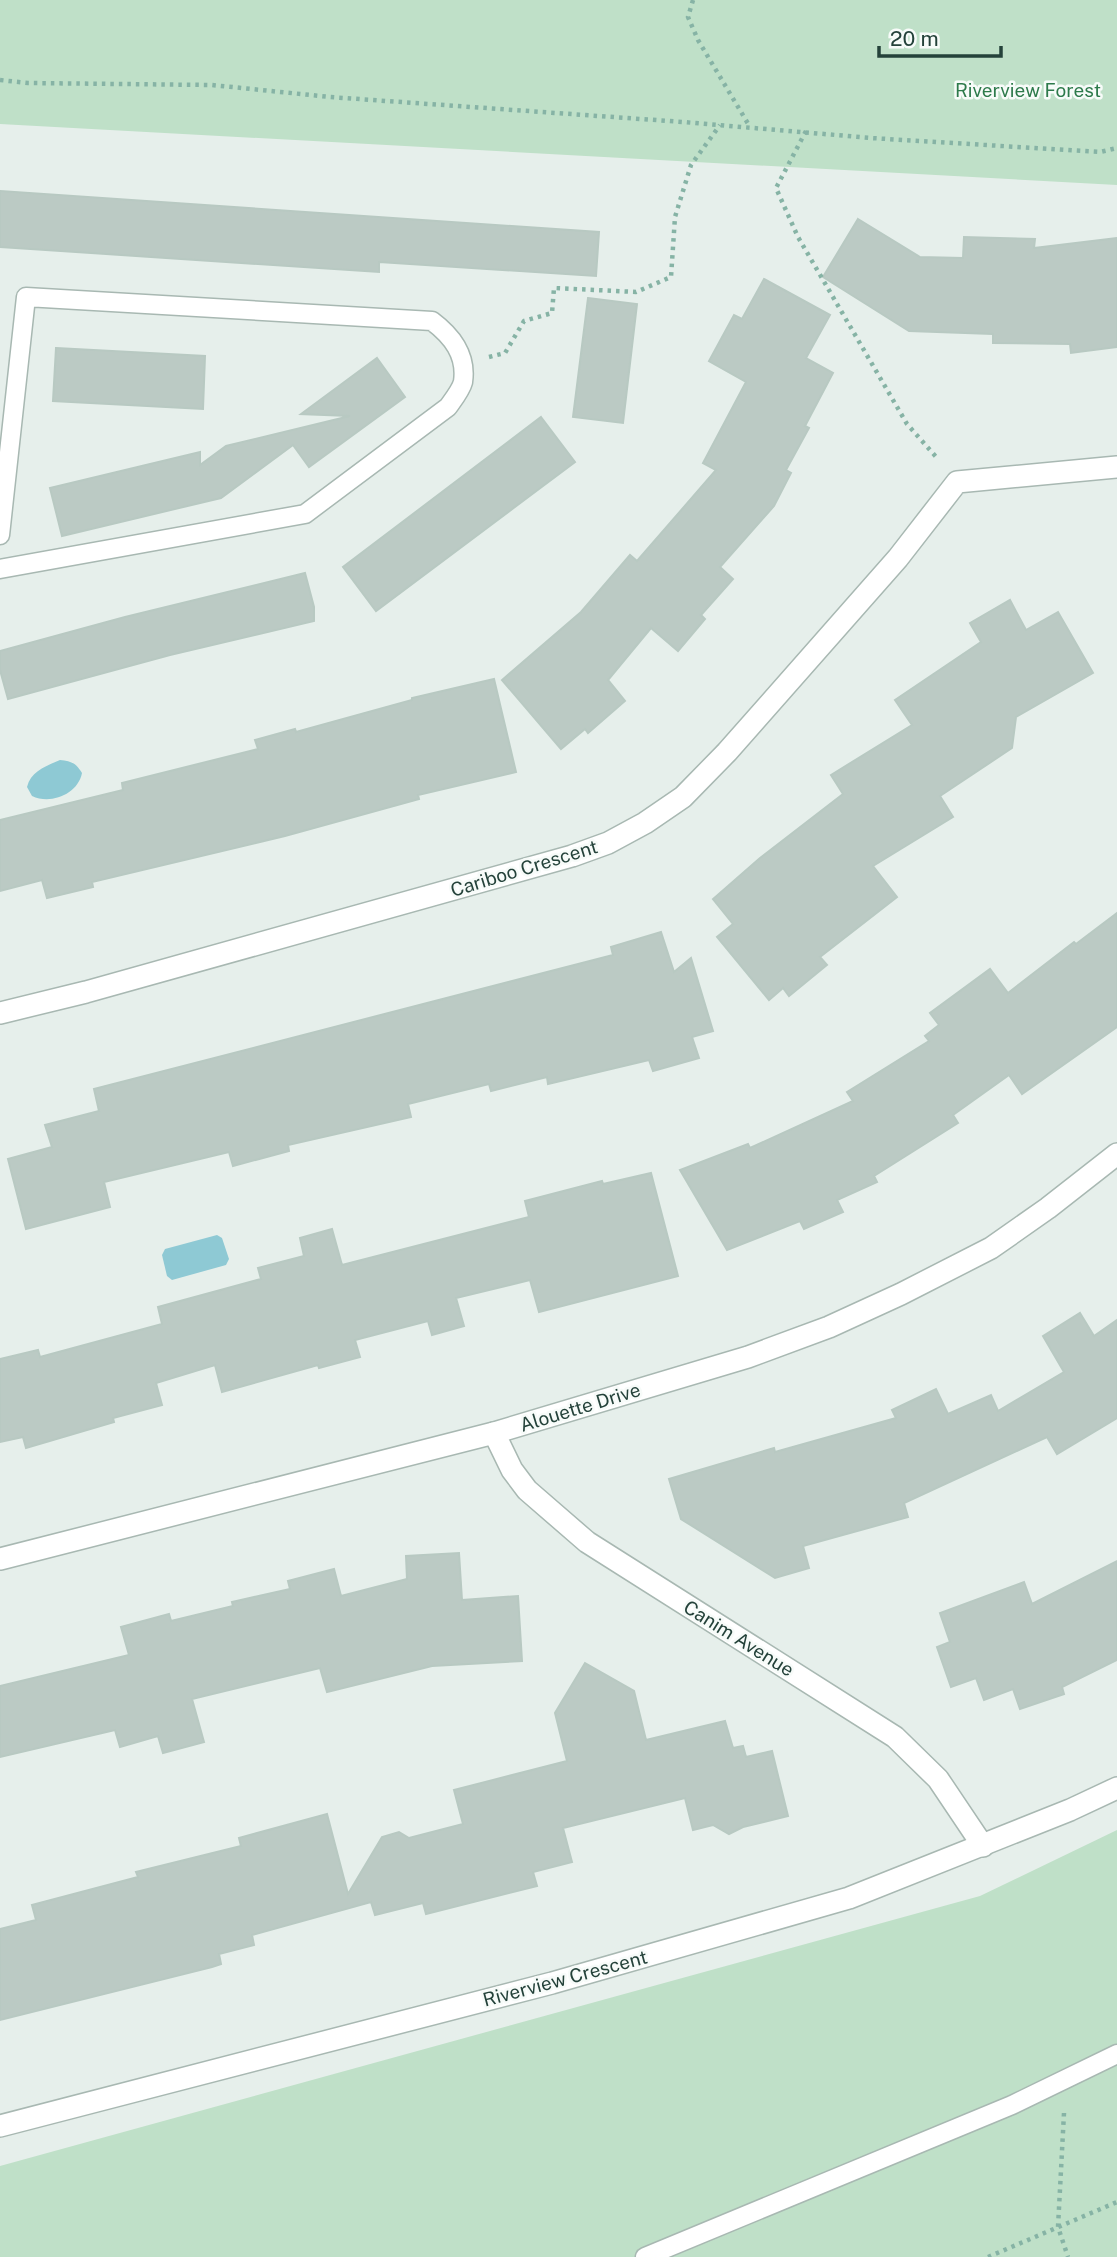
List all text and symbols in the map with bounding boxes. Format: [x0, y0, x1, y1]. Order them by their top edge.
scale bar [879, 14, 1002, 58]
text: 20 m [890, 26, 939, 51]
park label: Riverview Forest [955, 79, 1101, 101]
street label: Cariboo Crescent [448, 835, 600, 901]
street label: Alouette Drive [517, 1378, 643, 1436]
street label: Canim Avenue [680, 1595, 798, 1681]
street label: Riverview Crescent [480, 1945, 650, 2011]

